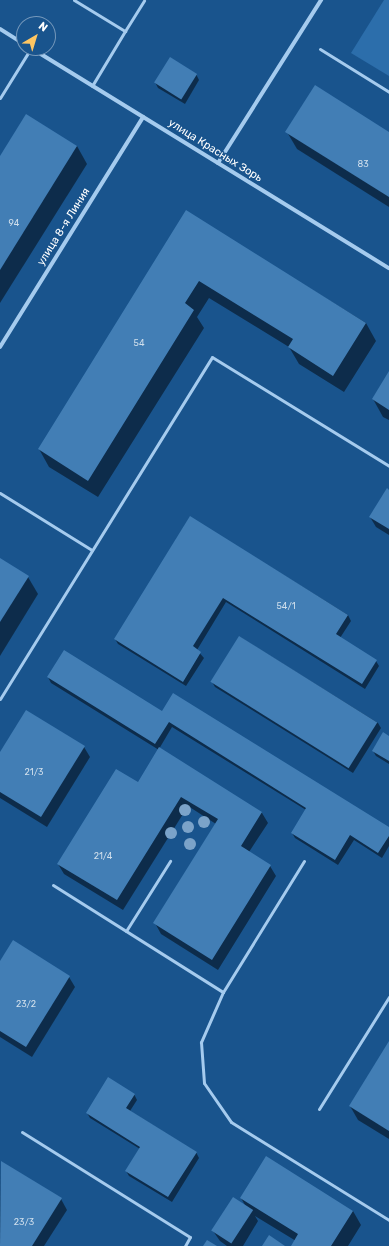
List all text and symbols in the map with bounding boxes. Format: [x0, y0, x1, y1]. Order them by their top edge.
north arrow [16, 16, 56, 56]
text: N [36, 19, 50, 34]
street label: улица Красных Зорь [166, 117, 264, 185]
house number: 83 [357, 159, 369, 169]
street label: улица 8-я Линия [35, 186, 93, 268]
house number: 94 [9, 218, 19, 228]
house number: 54 [134, 338, 144, 348]
house number: 54/1 [276, 601, 296, 611]
house number: 21/3 [25, 767, 43, 777]
house number: 21/4 [94, 851, 112, 861]
house number: 23/2 [16, 999, 36, 1009]
house number: 23/3 [14, 1217, 34, 1227]

